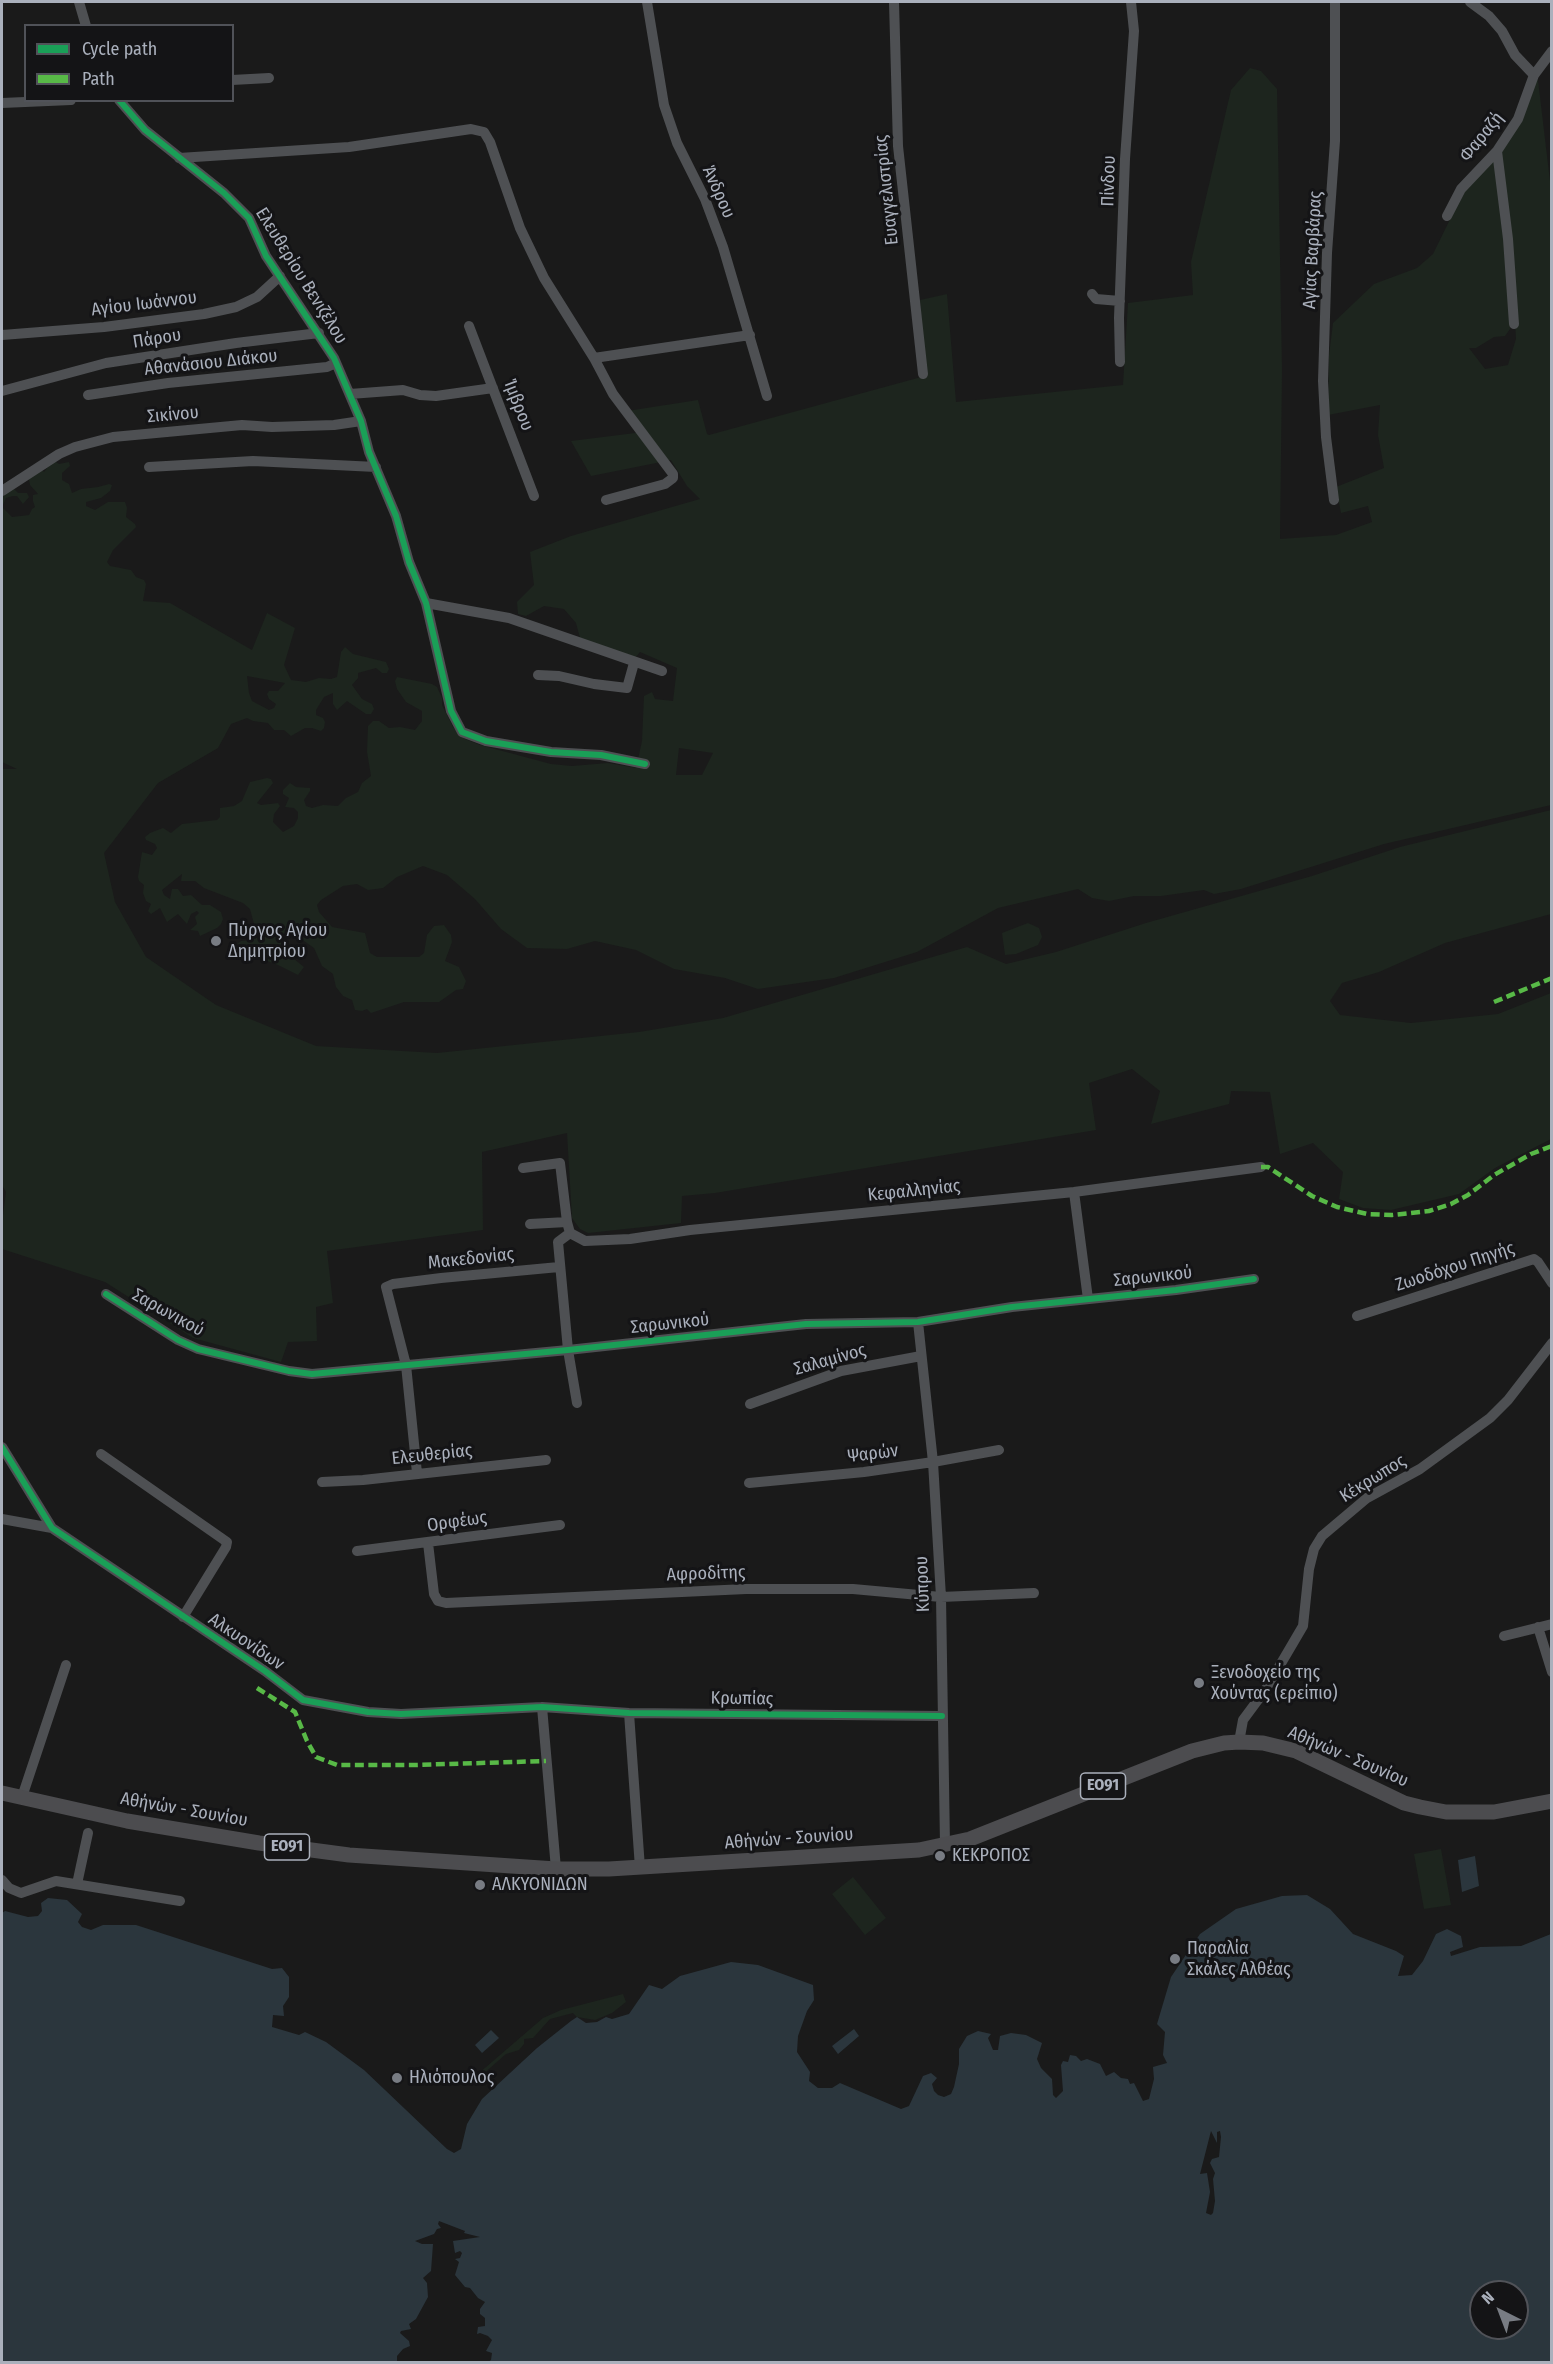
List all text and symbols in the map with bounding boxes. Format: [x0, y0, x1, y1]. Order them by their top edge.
legend [24, 24, 234, 102]
text: Cycle path [82, 38, 157, 60]
text: Path [82, 68, 115, 90]
street label: Φαραζή [1455, 108, 1509, 166]
street label: Ευαγγελιστρίας [870, 134, 904, 246]
street label: Πίνδου [1097, 155, 1121, 207]
street label: Άνδρου [697, 162, 739, 222]
street label: Αγίας Βαρβάρας [1299, 191, 1327, 309]
street label: Ελευθερίου Βενιζέλου [250, 204, 352, 348]
street label: Αγίου Ιωάννου [90, 287, 198, 321]
street label: Πάρου [131, 325, 183, 353]
street label: Αθανάσιου Διάκου [143, 345, 279, 381]
street label: Ίμβρου [498, 376, 538, 434]
street label: Σικίνου [146, 402, 200, 428]
place label: Πύργος Αγίου Δημητρίου [228, 920, 327, 962]
marker: Πύργος Αγίου Δημητρίου [209, 934, 223, 948]
street label: Κεφαλληνίας [867, 1175, 961, 1207]
street label: Ζωοδόχου Πηγής [1393, 1238, 1517, 1296]
street label: Μακεδονίας [427, 1244, 515, 1274]
street label: Σαρωνικού [1113, 1262, 1193, 1292]
street label: Σαρωνικού [128, 1284, 208, 1342]
street label: Σαρωνικού [630, 1309, 710, 1339]
street label: Σαλαμίνος [792, 1339, 868, 1381]
street label: Ελευθερίας [391, 1440, 473, 1470]
street label: Ψαρών [847, 1440, 899, 1468]
street label: Κέκρωπος [1336, 1450, 1410, 1508]
street label: Ορφέως [426, 1507, 488, 1537]
street label: Κύπρου [911, 1556, 935, 1612]
street label: Αφροδίτης [666, 1562, 746, 1586]
street label: Αλκυονίδων [204, 1609, 288, 1675]
place label: Ξενοδοχείο της Χούντας (ερείπιο) [1211, 1662, 1338, 1704]
marker: Ξενοδοχείο της Χούντας (ερείπιο) [1192, 1676, 1206, 1690]
street label: Κρωπίας [711, 1688, 773, 1710]
street label: Αθήνών - Σουνίου [1284, 1722, 1412, 1792]
road number: ΕΟ91 [1080, 1773, 1126, 1799]
street label: Αθήνών - Σουνίου [119, 1788, 249, 1832]
street label: Αθήνών - Σουνίου [724, 1824, 854, 1854]
road number: ΕΟ91 [264, 1834, 310, 1860]
place label: ΚΕΚΡΟΠΟΣ [952, 1845, 1030, 1867]
marker: ΚΕΚΡΟΠΟΣ [933, 1849, 947, 1863]
place label: ΑΛΚΥΟΝΙΔΩΝ [492, 1874, 588, 1896]
marker: ΑΛΚΥΟΝΙΔΩΝ [473, 1878, 487, 1892]
place label: Παραλία Σκάλες Αλθέας [1187, 1938, 1291, 1980]
marker: Παραλία Σκάλες Αλθέας [1168, 1952, 1182, 1966]
place label: Ηλιόπουλος [409, 2067, 494, 2089]
marker: Ηλιόπουλος [390, 2071, 404, 2085]
north arrow [1469, 2280, 1529, 2340]
text: N [1478, 2287, 1498, 2308]

